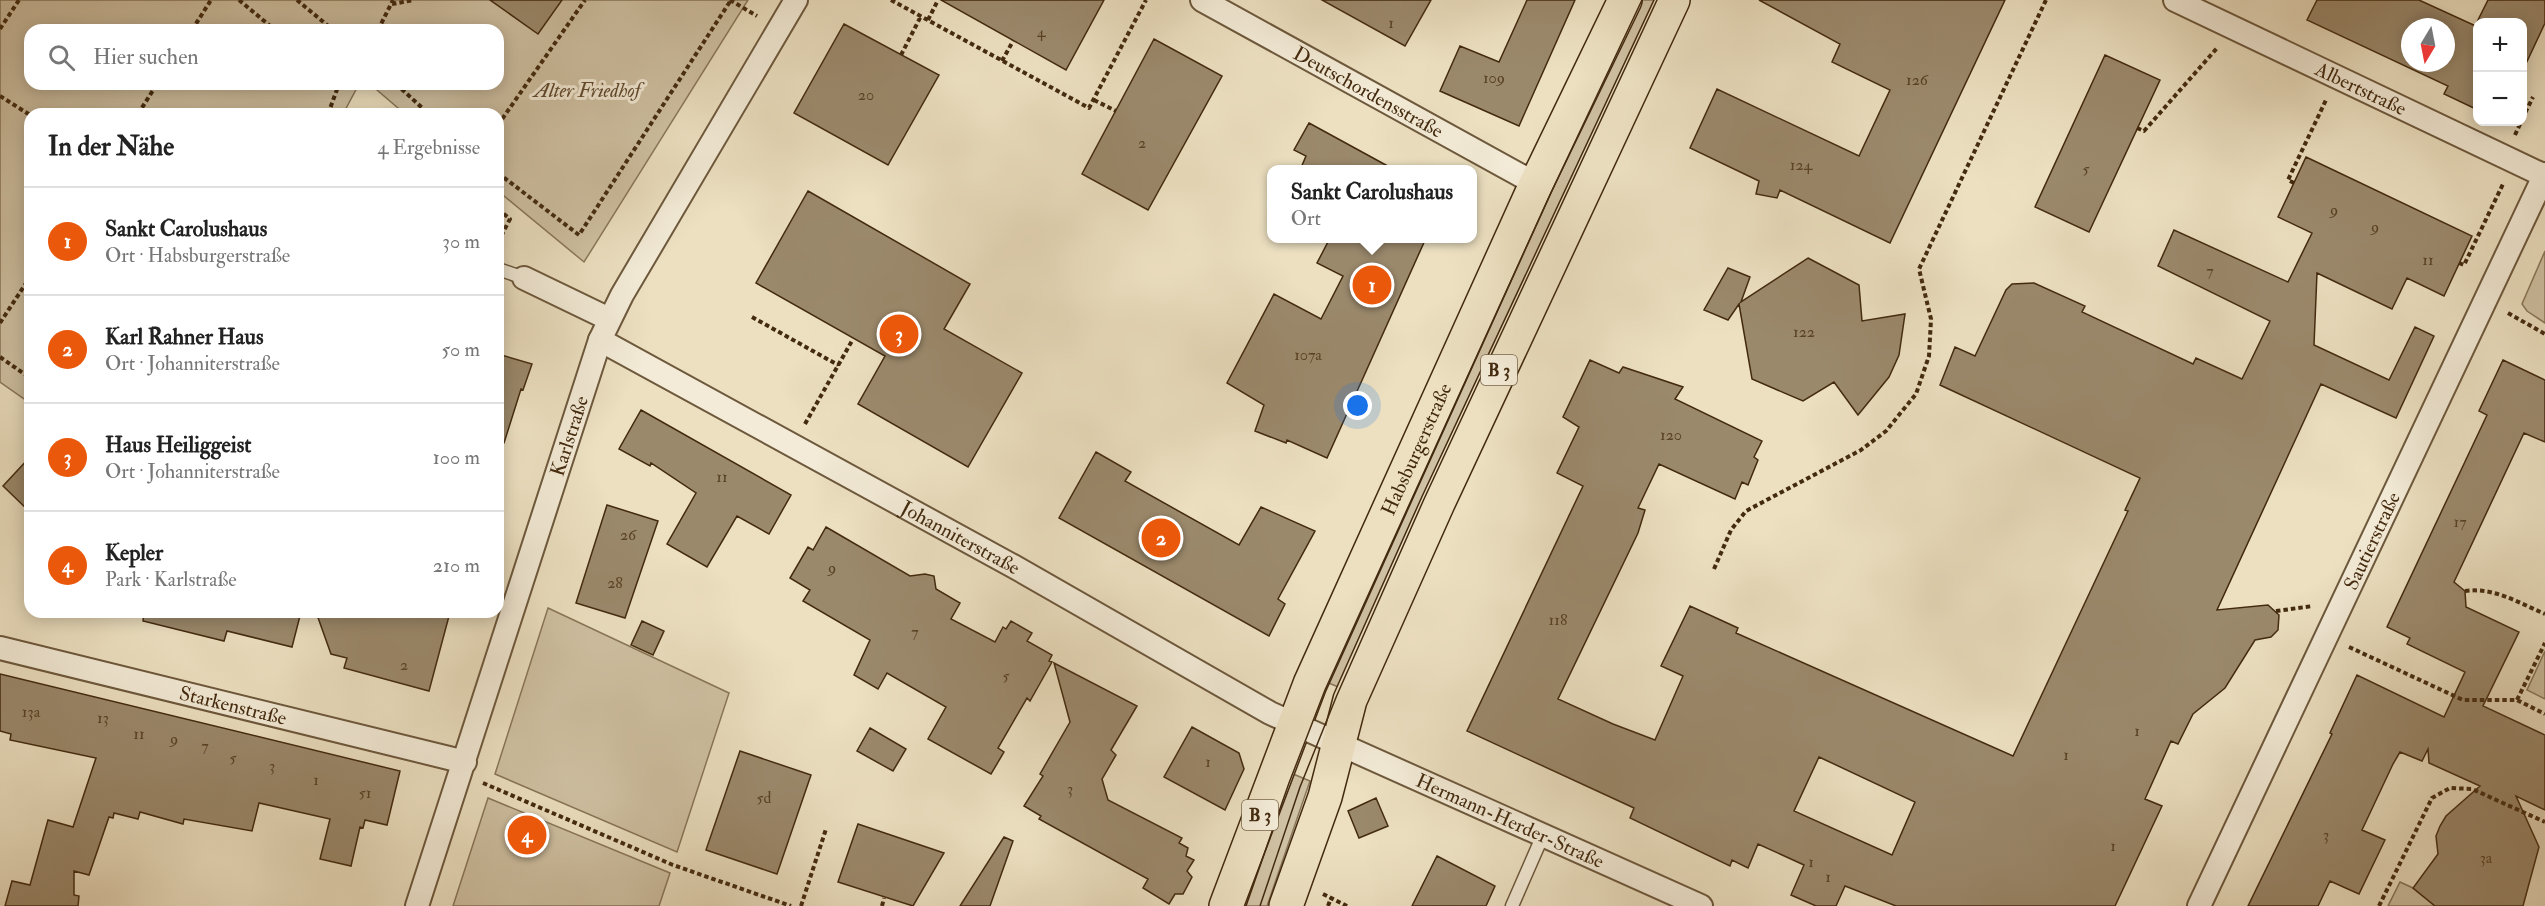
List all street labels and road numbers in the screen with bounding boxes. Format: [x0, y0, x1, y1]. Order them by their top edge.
street label: Deutschordensstraße [1289, 41, 1448, 143]
street label: Albertstraße [2310, 56, 2410, 121]
road number: B 3 [1481, 355, 1517, 385]
street label: Habsburgerstraße [1376, 379, 1457, 520]
street label: Karlstraße [545, 393, 594, 479]
street label: Sautierstraße [2338, 488, 2406, 594]
street label: Johanniterstraße [895, 495, 1024, 580]
street label: Starkenstraße [177, 680, 289, 731]
street label: Hermann-Herder-Straße [1412, 768, 1608, 874]
road number: B 3 [1242, 800, 1278, 830]

